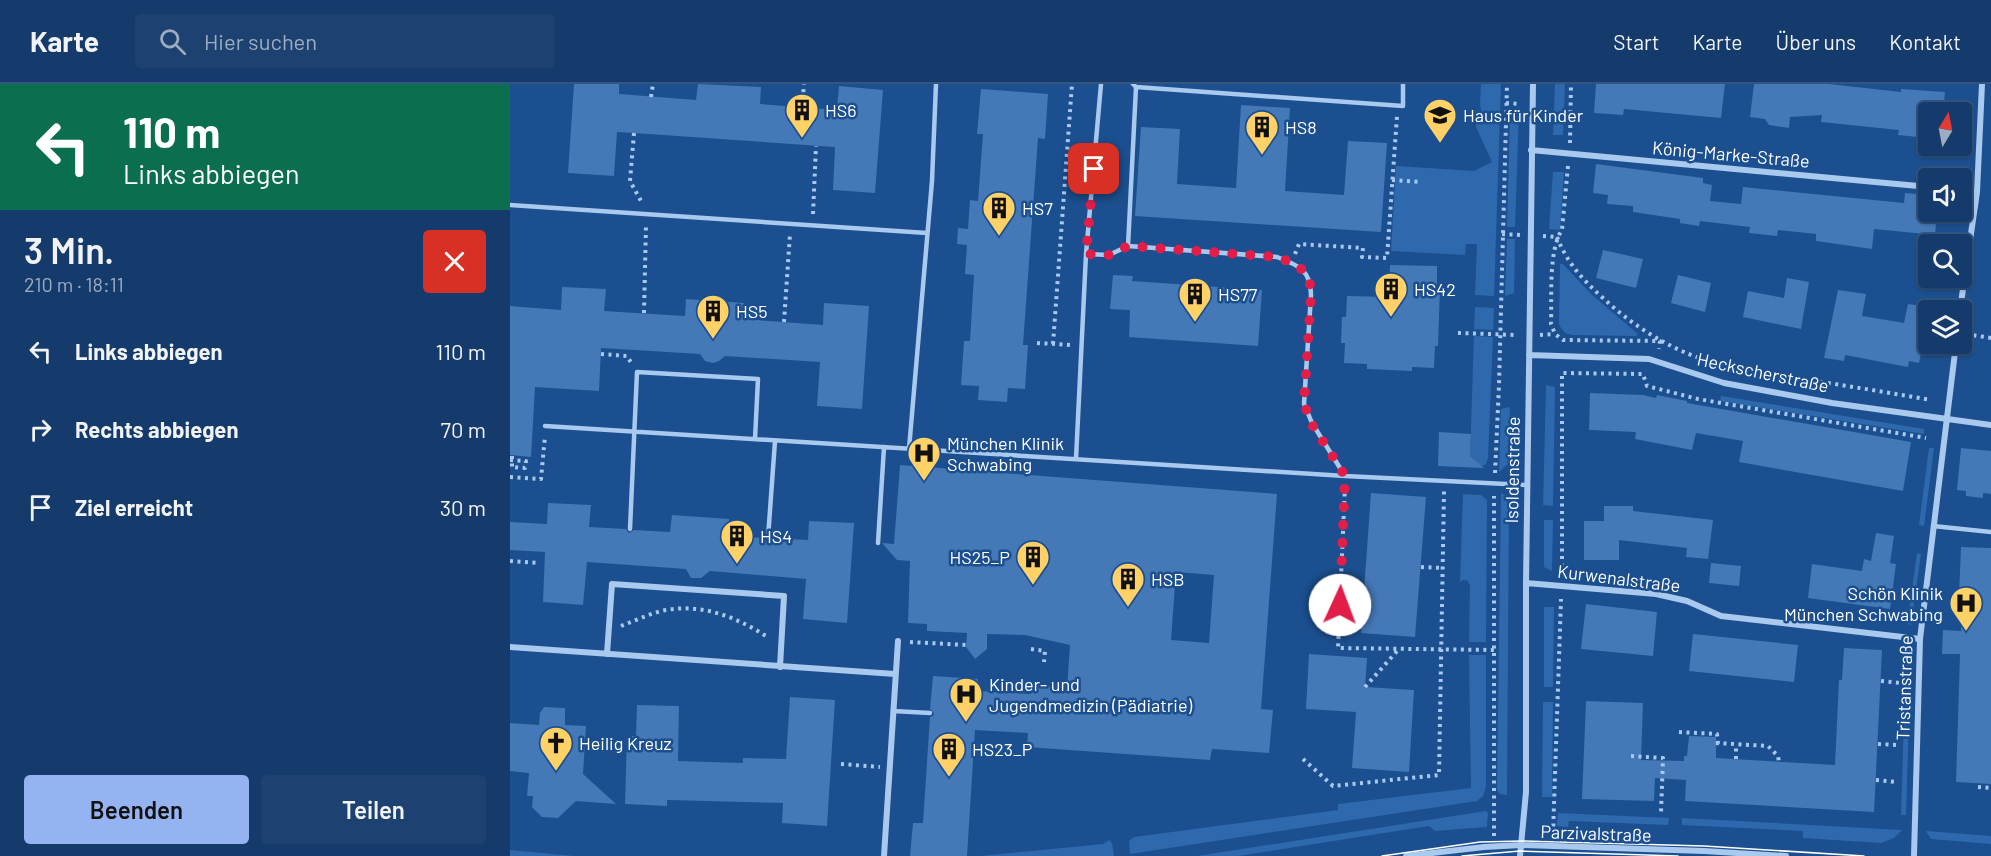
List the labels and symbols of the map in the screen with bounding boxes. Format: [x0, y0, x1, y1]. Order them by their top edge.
building icon: HS6 [784, 92, 820, 139]
school or university icon: Haus für Kinder [1422, 97, 1458, 144]
place label: HS6 [825, 99, 857, 121]
north arrow [1918, 102, 1972, 156]
place label: Haus für Kinder [1463, 104, 1584, 126]
building icon: HS8 [1244, 109, 1280, 156]
place label: HS8 [1285, 116, 1317, 138]
street label: König-Marke-Straße [1651, 136, 1811, 172]
pin [1068, 143, 1119, 194]
building icon: HS7 [981, 190, 1017, 237]
place label: HS7 [1022, 197, 1053, 219]
building icon: HS42 [1373, 271, 1409, 318]
building icon: HS77 [1177, 276, 1213, 323]
place label: HS42 [1414, 278, 1456, 300]
place label: HS77 [1218, 283, 1258, 305]
building icon: HS5 [695, 293, 731, 340]
place label: HS5 [736, 300, 768, 322]
street label: Heckscherstraße [1695, 347, 1831, 397]
street label: Isoldenstraße [1500, 416, 1524, 524]
place label: München Klinik Schwabing [947, 432, 1064, 475]
hospital icon: München Klinik Schwabing [906, 435, 942, 482]
building icon: HS4 [719, 518, 755, 565]
place label: HS4 [760, 525, 792, 547]
building icon: HS25_P [1015, 539, 1051, 586]
place label: HS25_P [949, 546, 1010, 568]
street label: Kurwenalstraße [1556, 560, 1682, 596]
building icon: HSB [1110, 561, 1146, 608]
place label: HSB [1151, 568, 1185, 590]
position arrow [1308, 573, 1372, 637]
place label: Schön Klinik München Schwabing [1784, 582, 1943, 625]
hospital icon: Schön Klinik München Schwabing [1948, 585, 1984, 632]
street label: Tristanstraße [1891, 635, 1917, 741]
place label: Kinder- und Jugendmedizin (Pädiatrie) [989, 673, 1193, 716]
hospital icon: Kinder- und Jugendmedizin (Pädiatrie) [948, 676, 984, 723]
church icon: Heilig Kreuz [538, 725, 574, 772]
building icon: HS23_P [931, 731, 967, 778]
place label: Heilig Kreuz [579, 732, 672, 754]
place label: HS23_P [972, 738, 1032, 760]
street label: Parzivalstraße [1540, 820, 1652, 846]

